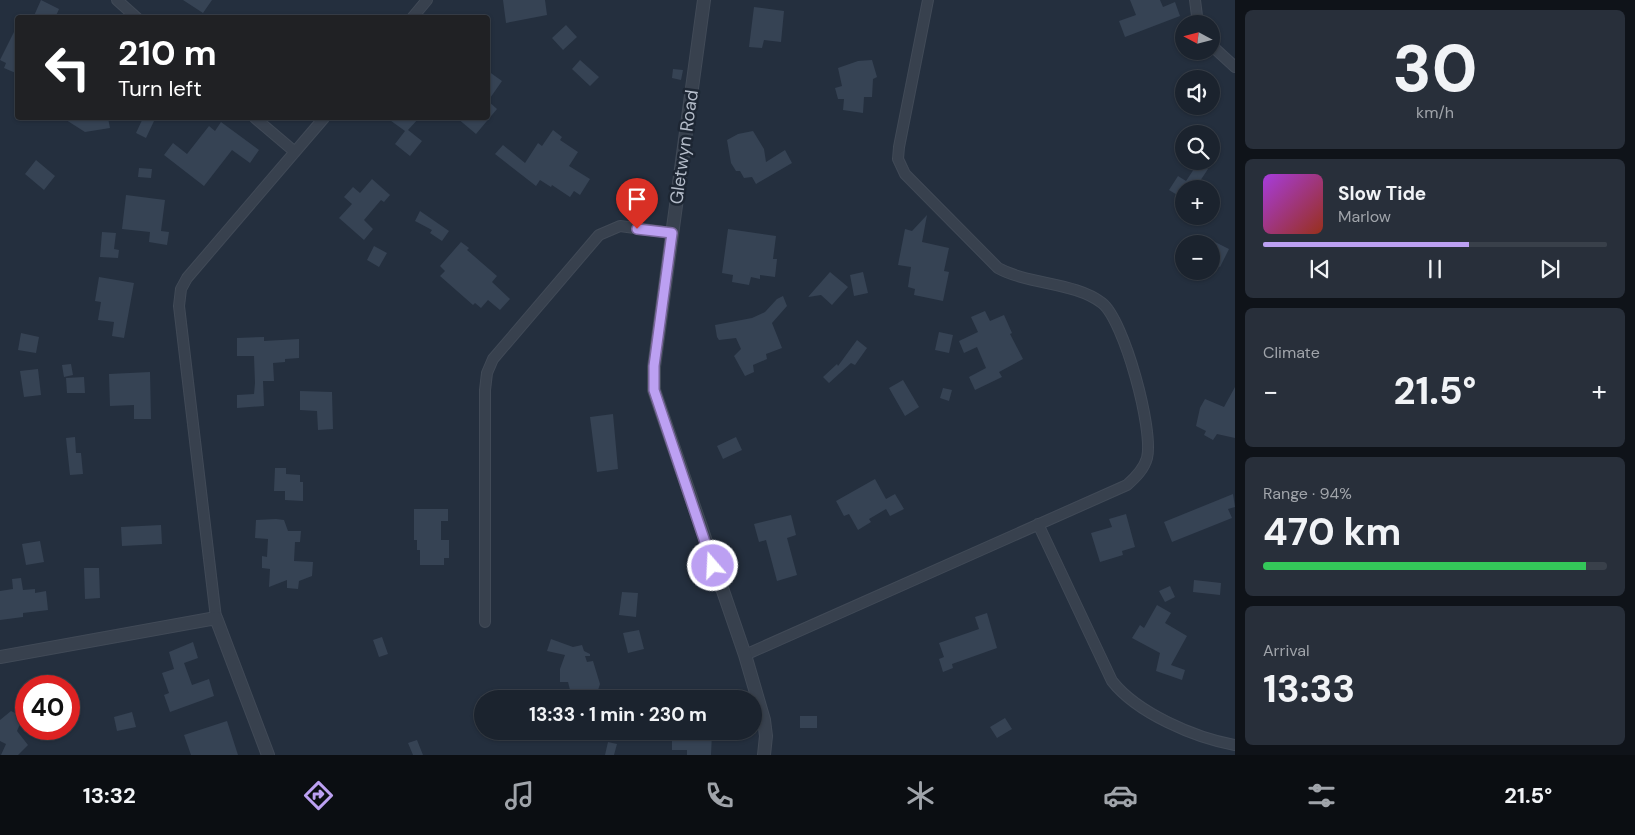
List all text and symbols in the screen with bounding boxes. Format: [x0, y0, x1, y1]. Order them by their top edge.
north arrow [1175, 15, 1220, 60]
map controls [1175, 15, 1220, 280]
text: 30 [1393, 27, 1477, 111]
text: 210 m [118, 30, 217, 76]
icon: left [35, 35, 100, 100]
button: sound [1175, 70, 1220, 115]
text: Turn left [118, 74, 202, 103]
street label: Gletwyn Road [664, 88, 704, 206]
text: km/h [1416, 102, 1454, 123]
button: search [1175, 125, 1220, 170]
pin [616, 178, 658, 229]
button: + [1175, 180, 1220, 225]
text: Slow Tide [1338, 181, 1426, 206]
icon: arrive [623, 185, 651, 213]
text: Marlow [1338, 206, 1391, 227]
button: − [1175, 235, 1220, 280]
icon: previous [1306, 255, 1334, 283]
icon: pause [1421, 255, 1449, 283]
icon: next [1536, 255, 1564, 283]
text: Climate [1263, 342, 1320, 363]
text: 21.5° [1394, 366, 1476, 416]
text: − [1263, 373, 1278, 410]
text: + [1592, 373, 1607, 410]
text: Range · 94% [1263, 483, 1352, 504]
text: 470 km [1263, 507, 1401, 557]
position arrow [686, 539, 738, 591]
text: Arrival [1263, 640, 1310, 661]
text: 13:33 [1263, 664, 1355, 714]
speed limit sign: 40 [15, 675, 80, 740]
text: 13:33 · 1 min · 230 m [529, 702, 707, 727]
icon: directions [301, 778, 336, 813]
icon: music [502, 778, 537, 813]
icon: phone [702, 778, 737, 813]
icon: climate [903, 778, 938, 813]
icon: car [1103, 778, 1138, 813]
icon: filters [1304, 778, 1339, 813]
text: 13:32 [83, 781, 136, 810]
text: 21.5° [1504, 781, 1552, 810]

